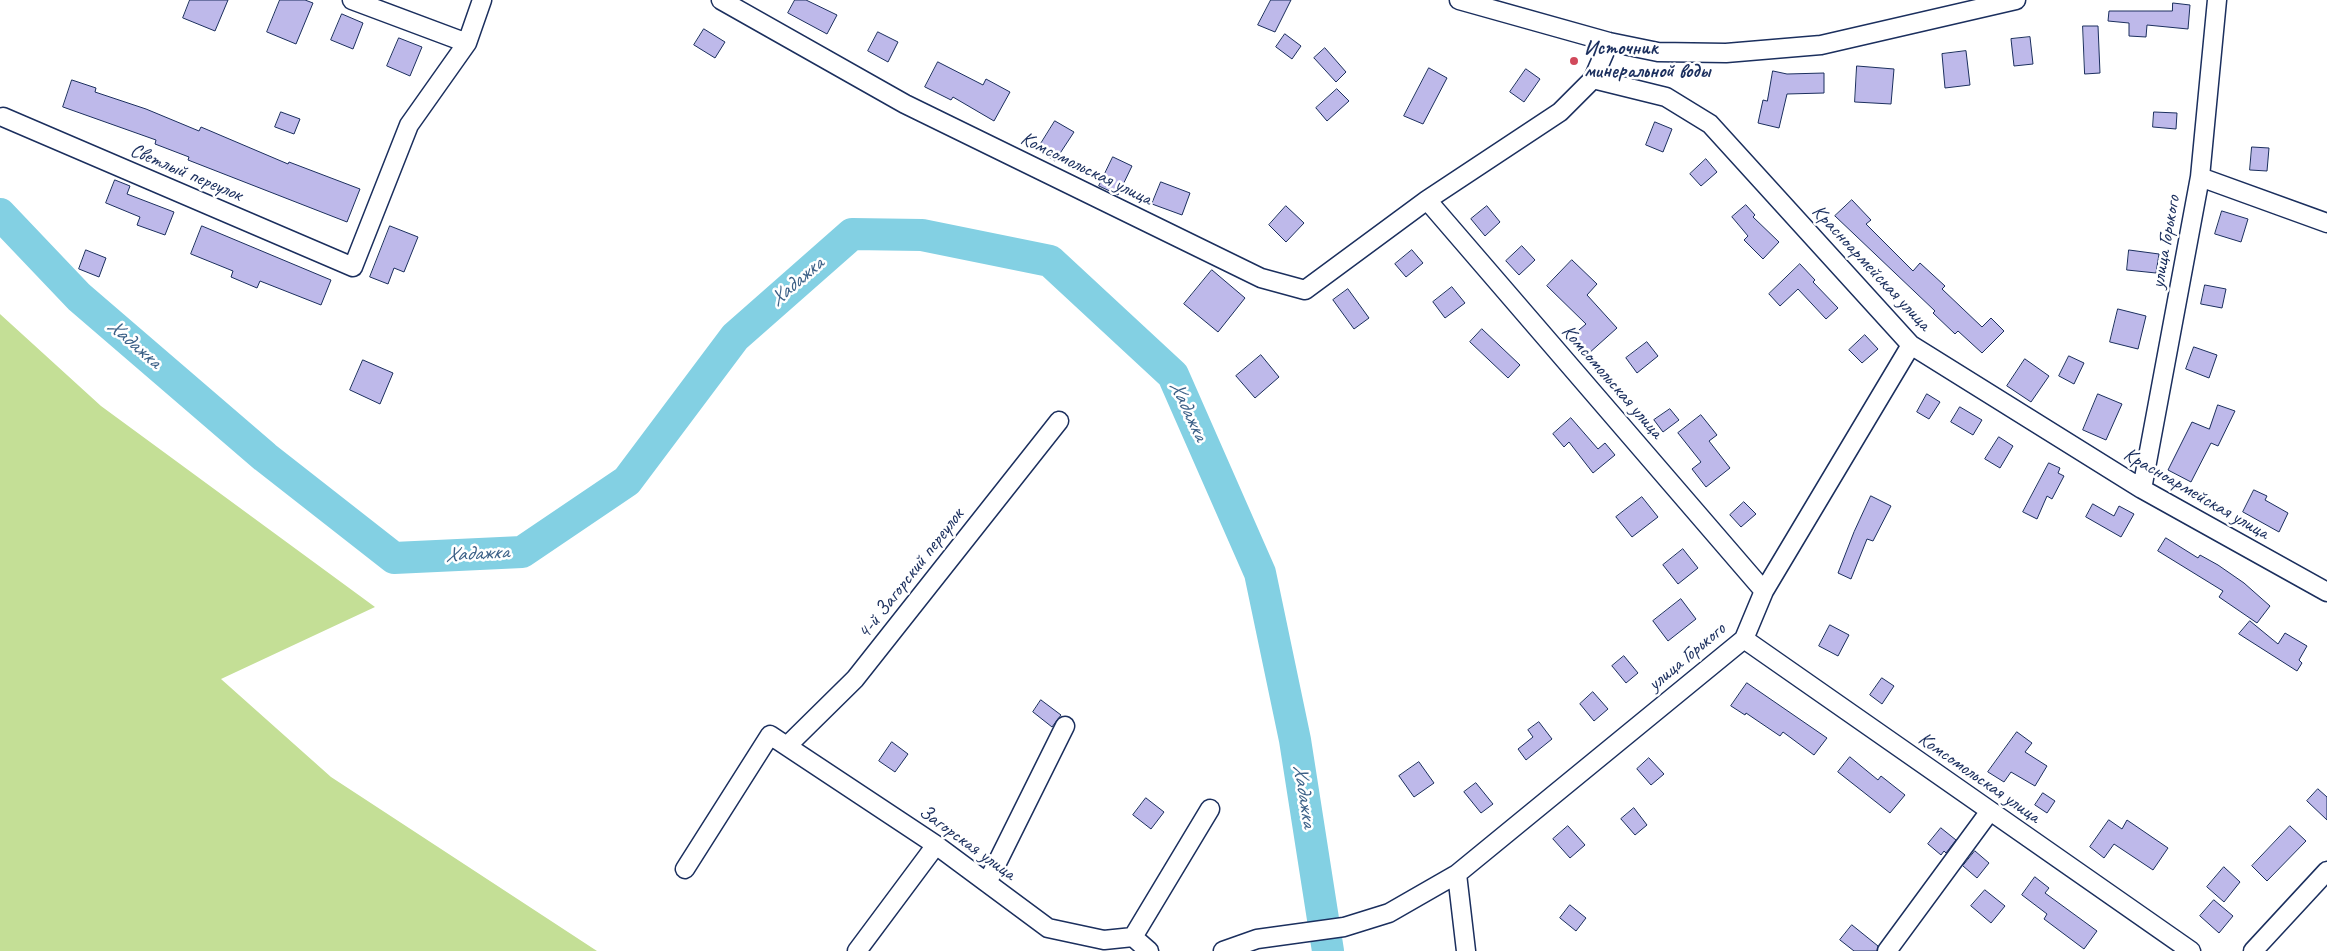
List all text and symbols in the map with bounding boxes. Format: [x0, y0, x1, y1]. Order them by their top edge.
place label: Источник минеральной воды [1584, 37, 1710, 84]
marker: Источник минеральной воды [1568, 55, 1580, 67]
street label: Комсомольская улица [1016, 127, 1156, 211]
street label: Светлый переулок [126, 139, 246, 207]
street label: улица Горького [2146, 194, 2186, 290]
street label: Красноармейская улица [1806, 200, 1936, 336]
water label: Хадажка [765, 252, 829, 312]
water label: Хадажка [102, 314, 166, 374]
street label: Комсомольская улица [1556, 320, 1668, 444]
water label: Хадажка [1163, 377, 1213, 445]
street label: Красноармейская улица [2119, 443, 2273, 545]
street label: 4-й Загорский переулок [853, 504, 969, 644]
water label: Хадажка [445, 540, 509, 568]
street label: улица Горького [1643, 618, 1731, 696]
street label: Комсомольская улица [1913, 727, 2045, 829]
water label: Хадажка [1287, 763, 1321, 829]
street label: Загорская улица [914, 800, 1020, 886]

